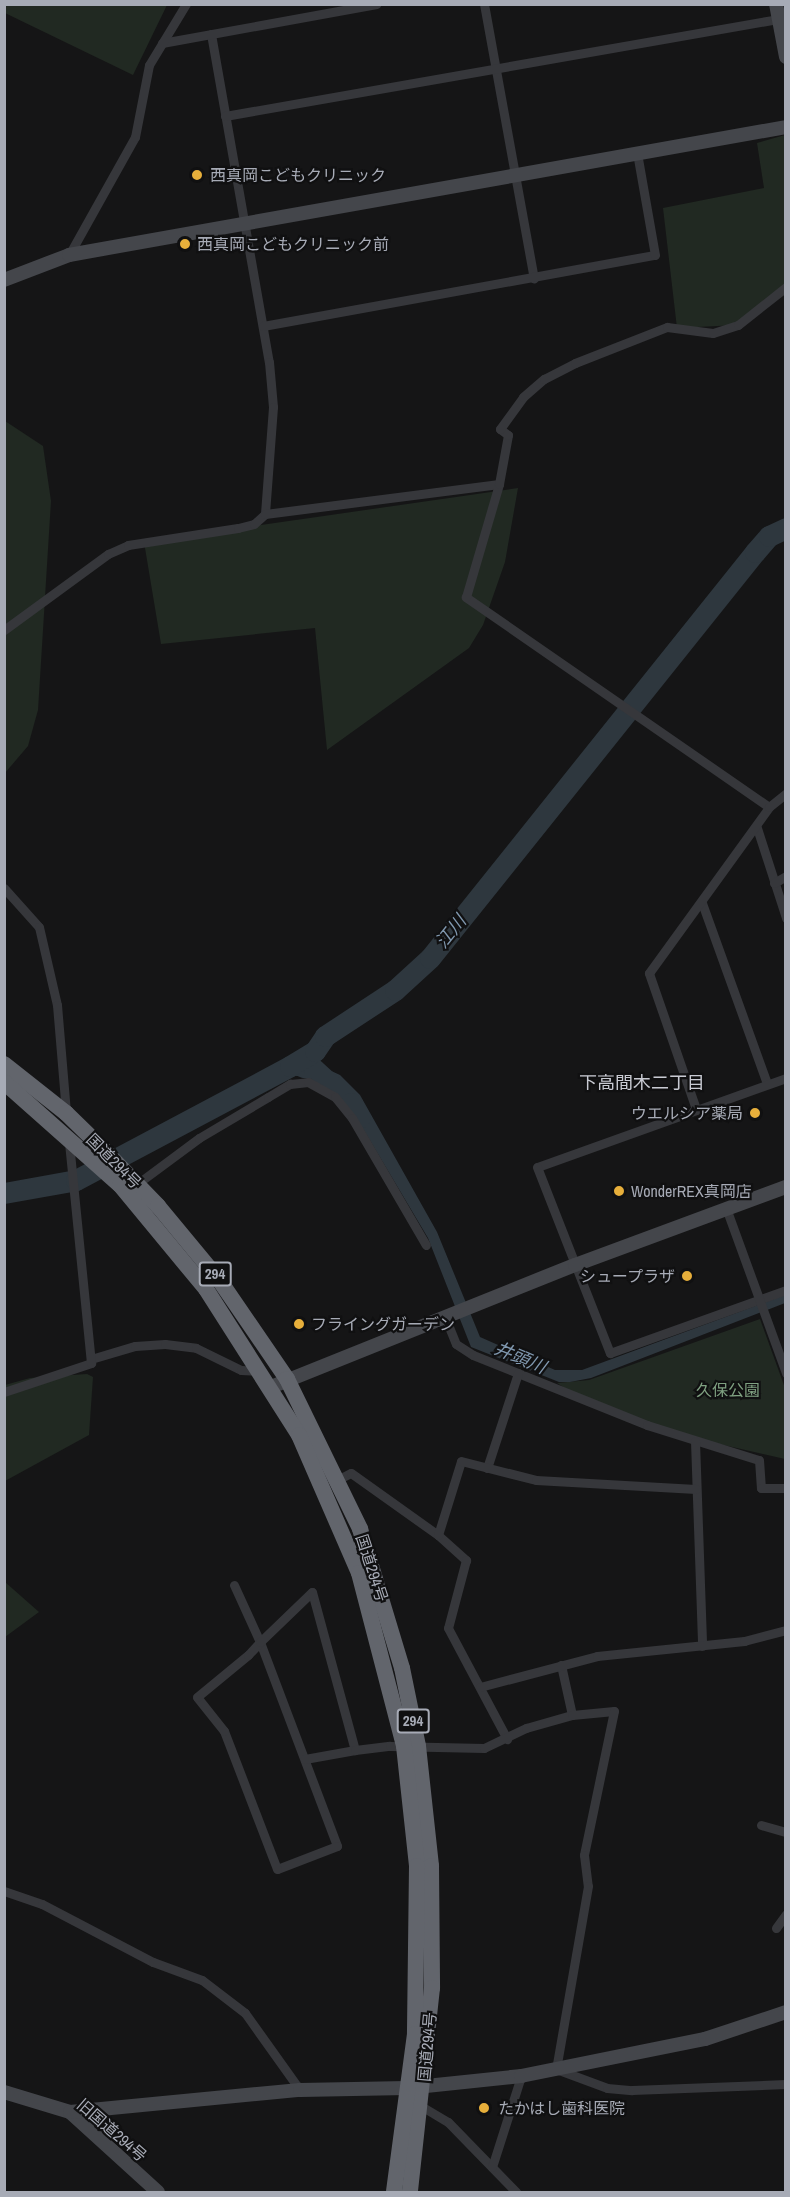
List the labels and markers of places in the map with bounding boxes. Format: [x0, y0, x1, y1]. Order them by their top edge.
place label: 西真岡こどもクリニック [210, 165, 386, 185]
marker: 西真岡こどもクリニック [188, 166, 206, 184]
place label: 西真岡こどもクリニック前 [197, 234, 389, 254]
marker: 西真岡こどもクリニック前 [178, 237, 192, 251]
place label: ウエルシア薬局 [631, 1103, 743, 1123]
marker: ウエルシア薬局 [748, 1106, 762, 1120]
place label: WonderREX真岡店 [631, 1181, 752, 1201]
marker: WonderREX真岡店 [612, 1184, 626, 1198]
place label: シュープラザ [579, 1266, 675, 1286]
marker: シュープラザ [680, 1269, 694, 1283]
place label: フライングガーデン [311, 1314, 455, 1334]
marker: フライングガーデン [292, 1317, 306, 1331]
place label: たかはし歯科医院 [498, 2098, 626, 2118]
marker: たかはし歯科医院 [475, 2099, 493, 2117]

